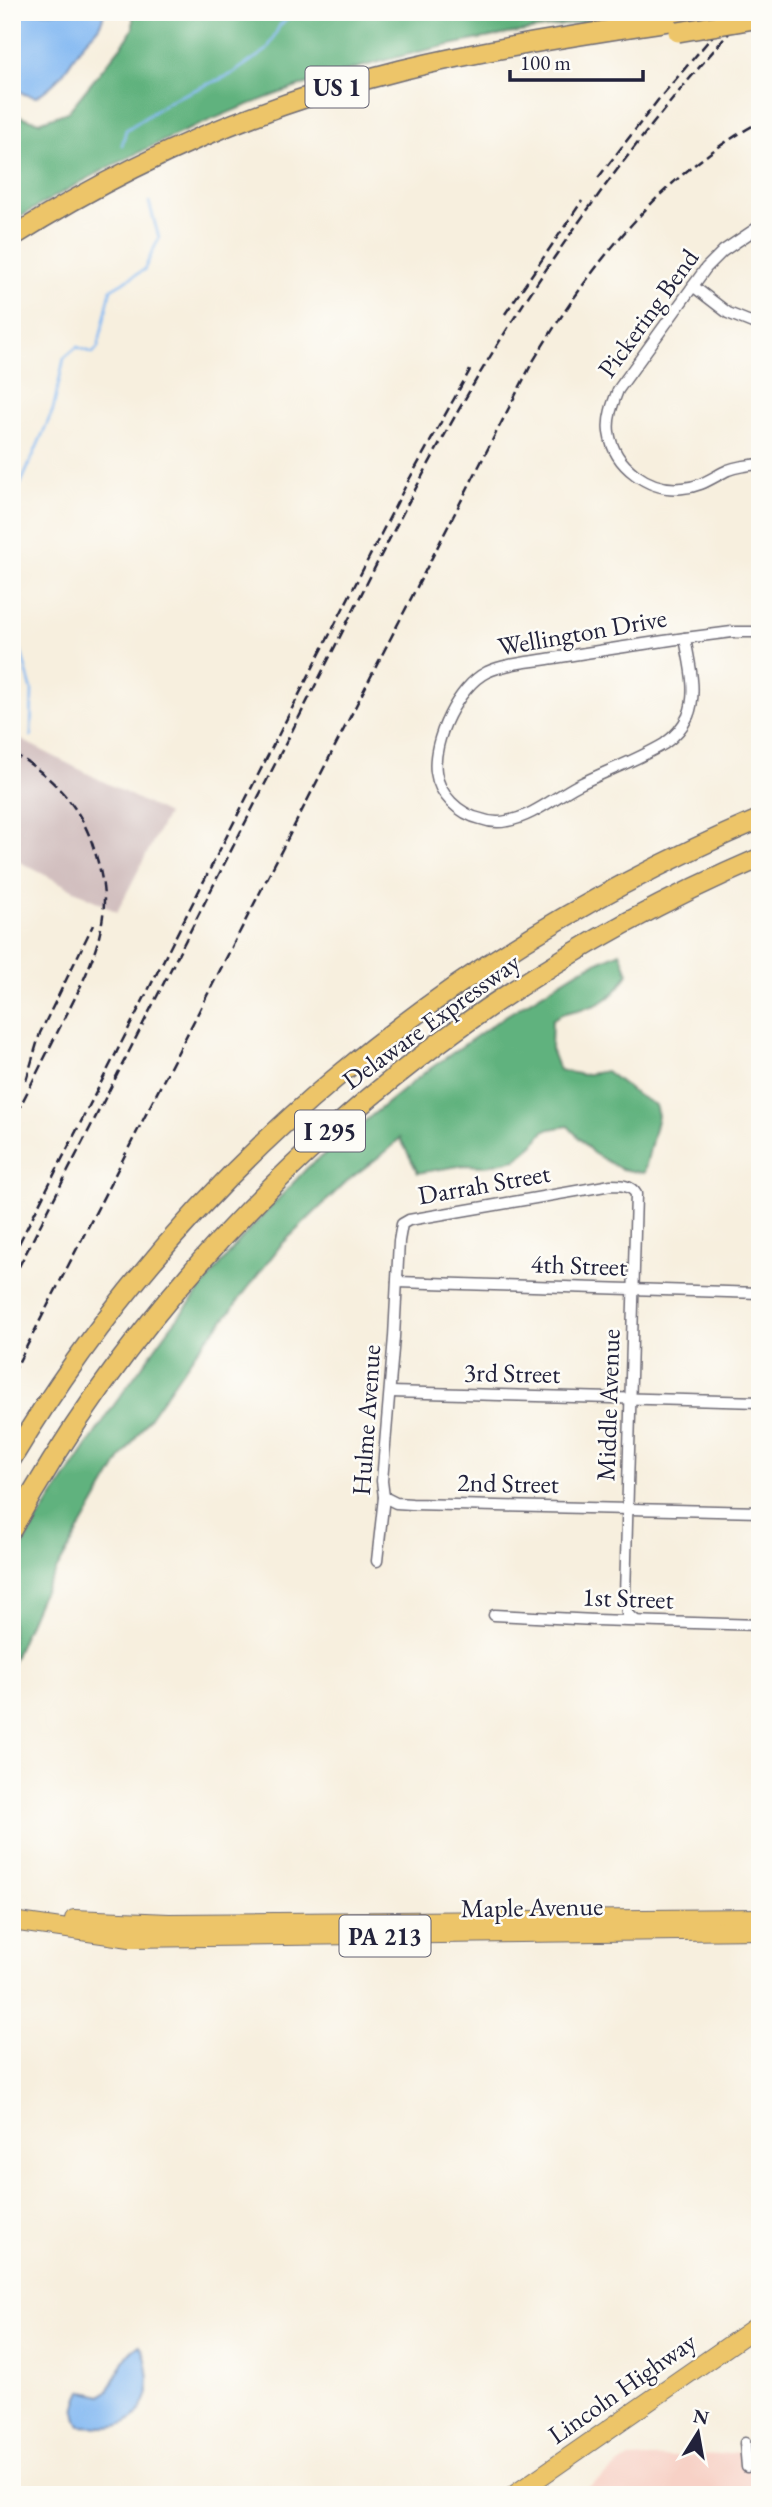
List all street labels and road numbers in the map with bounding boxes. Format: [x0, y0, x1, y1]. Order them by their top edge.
road number: US 1 [306, 66, 368, 108]
street label: Pickering Bend [590, 241, 707, 384]
street label: Wellington Drive [495, 600, 669, 664]
street label: Delaware Expressway [335, 945, 527, 1097]
road number: I 295 [295, 1111, 365, 1152]
street label: Darrah Street [415, 1156, 553, 1212]
street label: 4th Street [530, 1246, 628, 1284]
street label: Middle Avenue [588, 1328, 628, 1482]
street label: Hulme Avenue [344, 1343, 388, 1497]
street label: 3rd Street [463, 1355, 561, 1391]
street label: 2nd Street [457, 1465, 559, 1501]
street label: 1st Street [582, 1579, 674, 1617]
street label: Maple Avenue [460, 1889, 604, 1925]
road number: PA 213 [340, 1915, 430, 1956]
street label: Lincoln Highway [541, 2324, 703, 2452]

